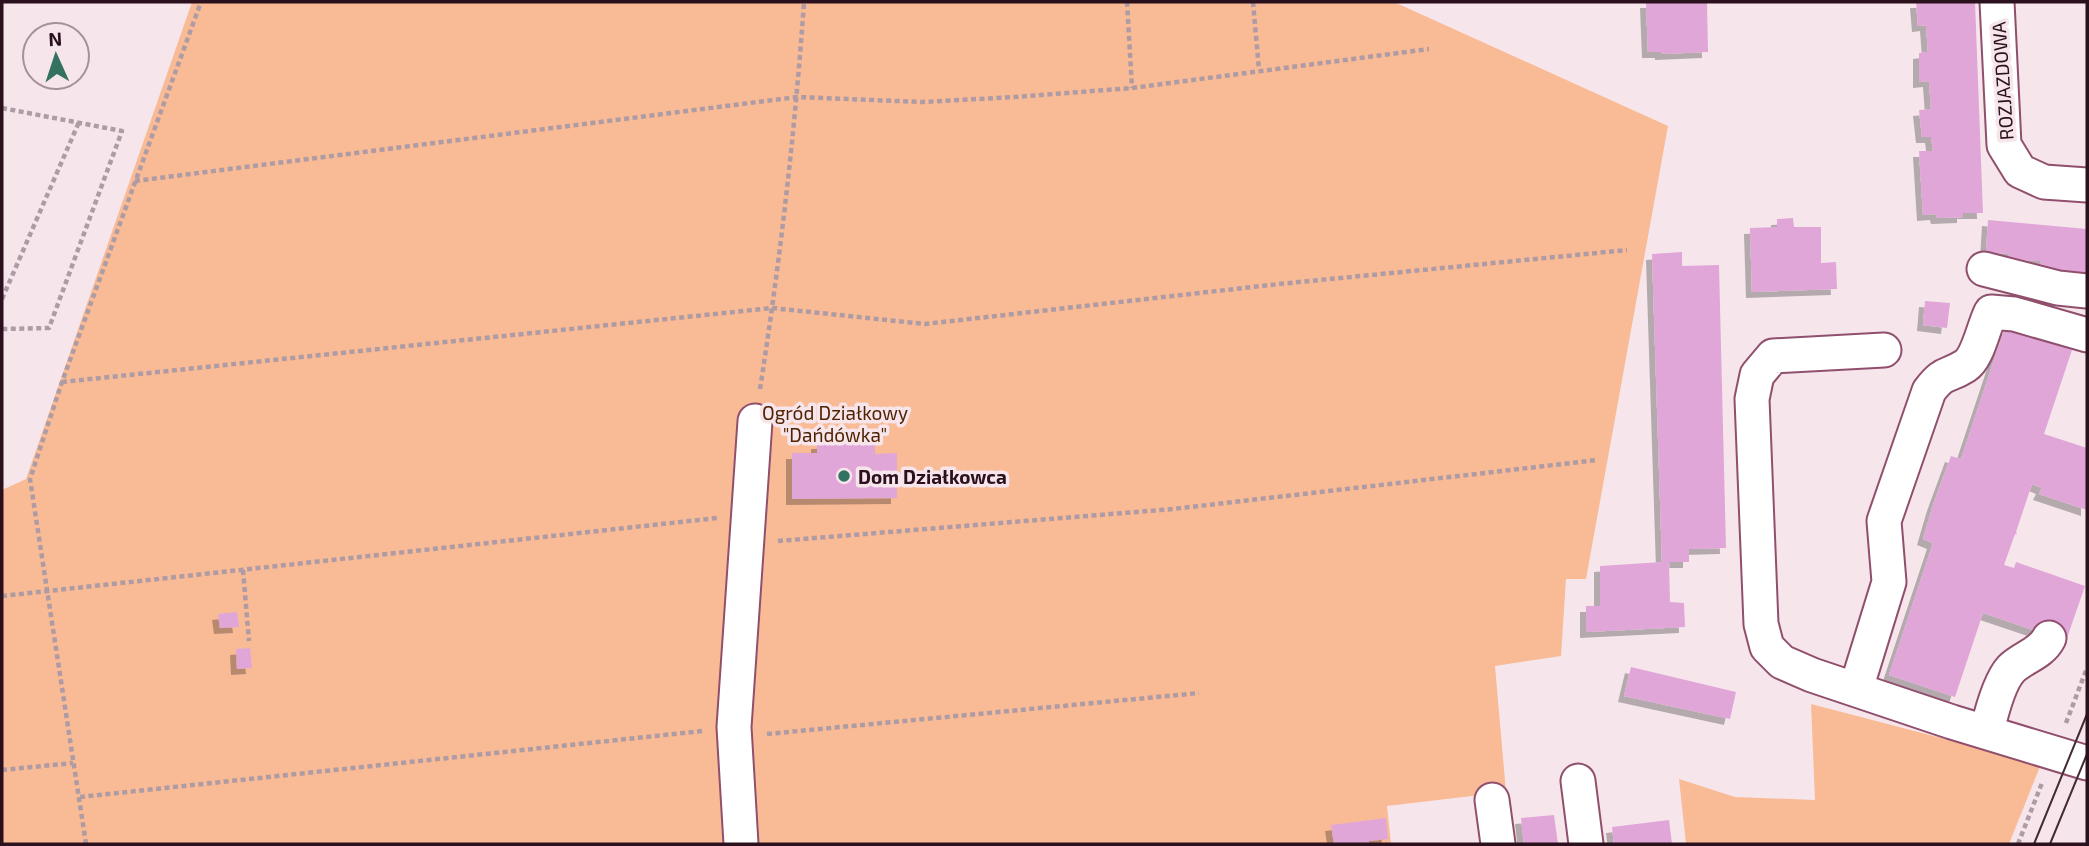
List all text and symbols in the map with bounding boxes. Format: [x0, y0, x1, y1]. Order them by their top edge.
north arrow [21, 21, 91, 91]
street label: ROZJAZDOWA [1986, 21, 2018, 141]
text: N [48, 27, 63, 50]
park label: Ogród Działkowy "Dańdówka" [762, 401, 908, 446]
place label: Dom Działkowca [858, 465, 1007, 488]
marker: Dom Działkowca [836, 468, 852, 484]

